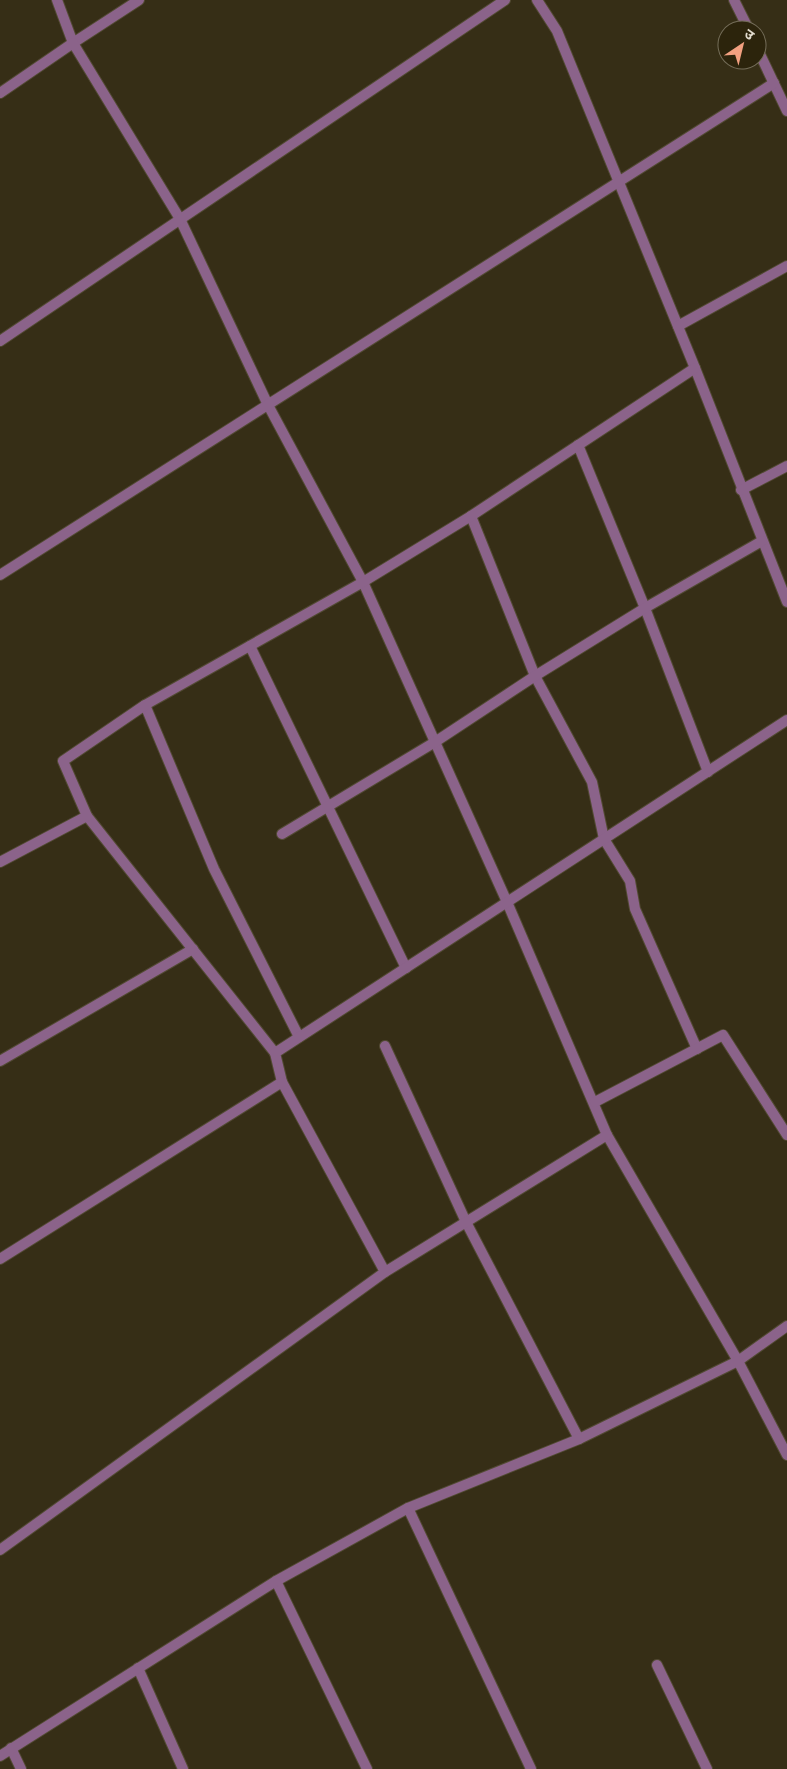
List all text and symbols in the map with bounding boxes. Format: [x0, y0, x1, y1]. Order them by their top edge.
north arrow [717, 20, 767, 70]
text: उ [741, 25, 759, 45]

